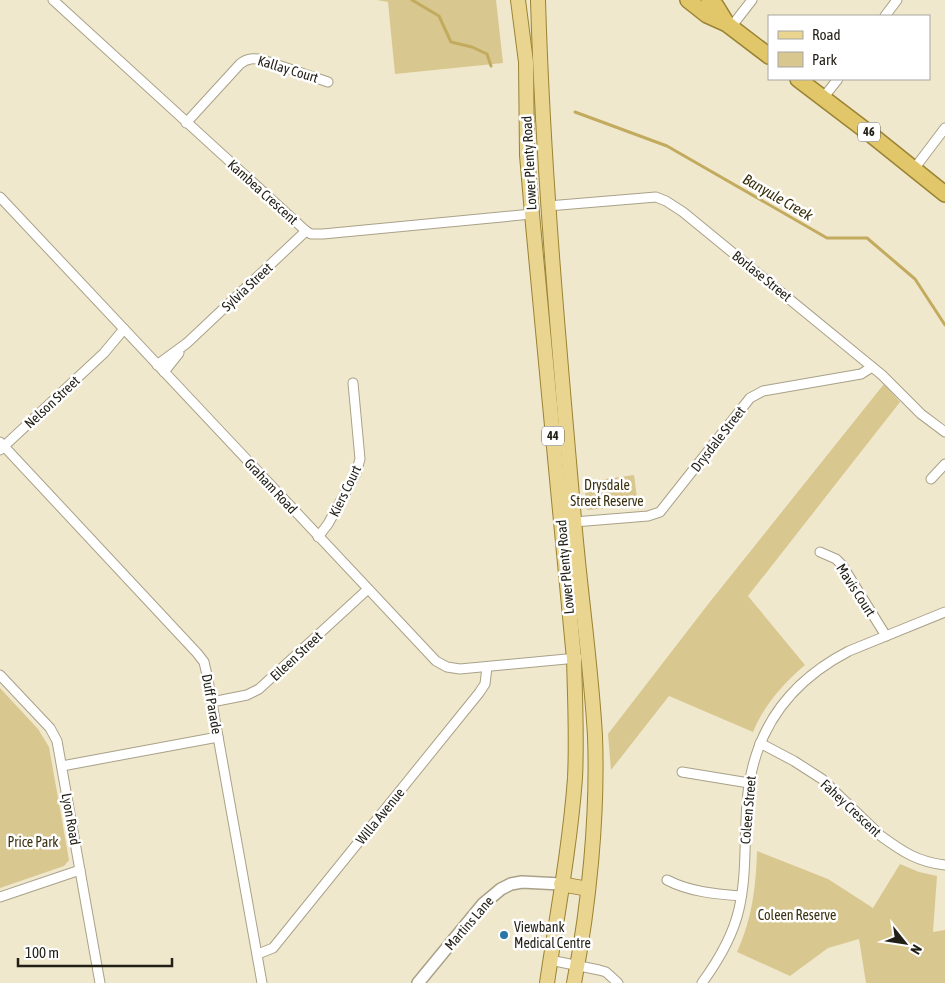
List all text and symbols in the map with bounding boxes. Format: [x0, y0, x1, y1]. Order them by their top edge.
legend [768, 15, 930, 80]
text: Road [812, 26, 841, 43]
text: Park [812, 51, 837, 68]
street label: Kallay Court [256, 52, 320, 86]
street label: Lower Plenty Road [519, 115, 539, 211]
road number: 46 [858, 122, 880, 142]
street label: Kambea Crescent [225, 156, 301, 228]
water label: Banyule Creek [740, 170, 816, 224]
street label: Borlase Street [729, 247, 795, 305]
street label: Sylvia Street [218, 260, 276, 314]
street label: Nelson Street [21, 373, 83, 431]
street label: Drysdale Street [688, 403, 748, 475]
road number: 44 [542, 426, 564, 446]
street label: Graham Road [241, 455, 301, 517]
street label: Kiers Court [326, 463, 364, 519]
park label: Drysdale Street Reserve [570, 477, 644, 509]
street label: Lower Plenty Road [553, 519, 577, 615]
street label: Mavis Court [833, 561, 879, 619]
street label: Eileen Street [267, 628, 325, 684]
street label: Duff Parade [199, 673, 225, 735]
street label: Coleen Street [737, 775, 759, 845]
street label: Fahey Crescent [818, 776, 884, 840]
street label: Willa Avenue [352, 785, 408, 847]
street label: Lyon Road [59, 792, 83, 846]
park label: Price Park [7, 834, 59, 850]
street label: Martins Lane [441, 893, 497, 953]
park label: Coleen Reserve [758, 907, 836, 923]
north arrow [880, 918, 930, 968]
place label: Viewbank Medical Centre [514, 919, 591, 951]
marker: Viewbank Medical Centre [498, 929, 510, 941]
scale bar [18, 936, 171, 968]
text: N [907, 942, 925, 957]
text: 100 m [25, 944, 59, 961]

